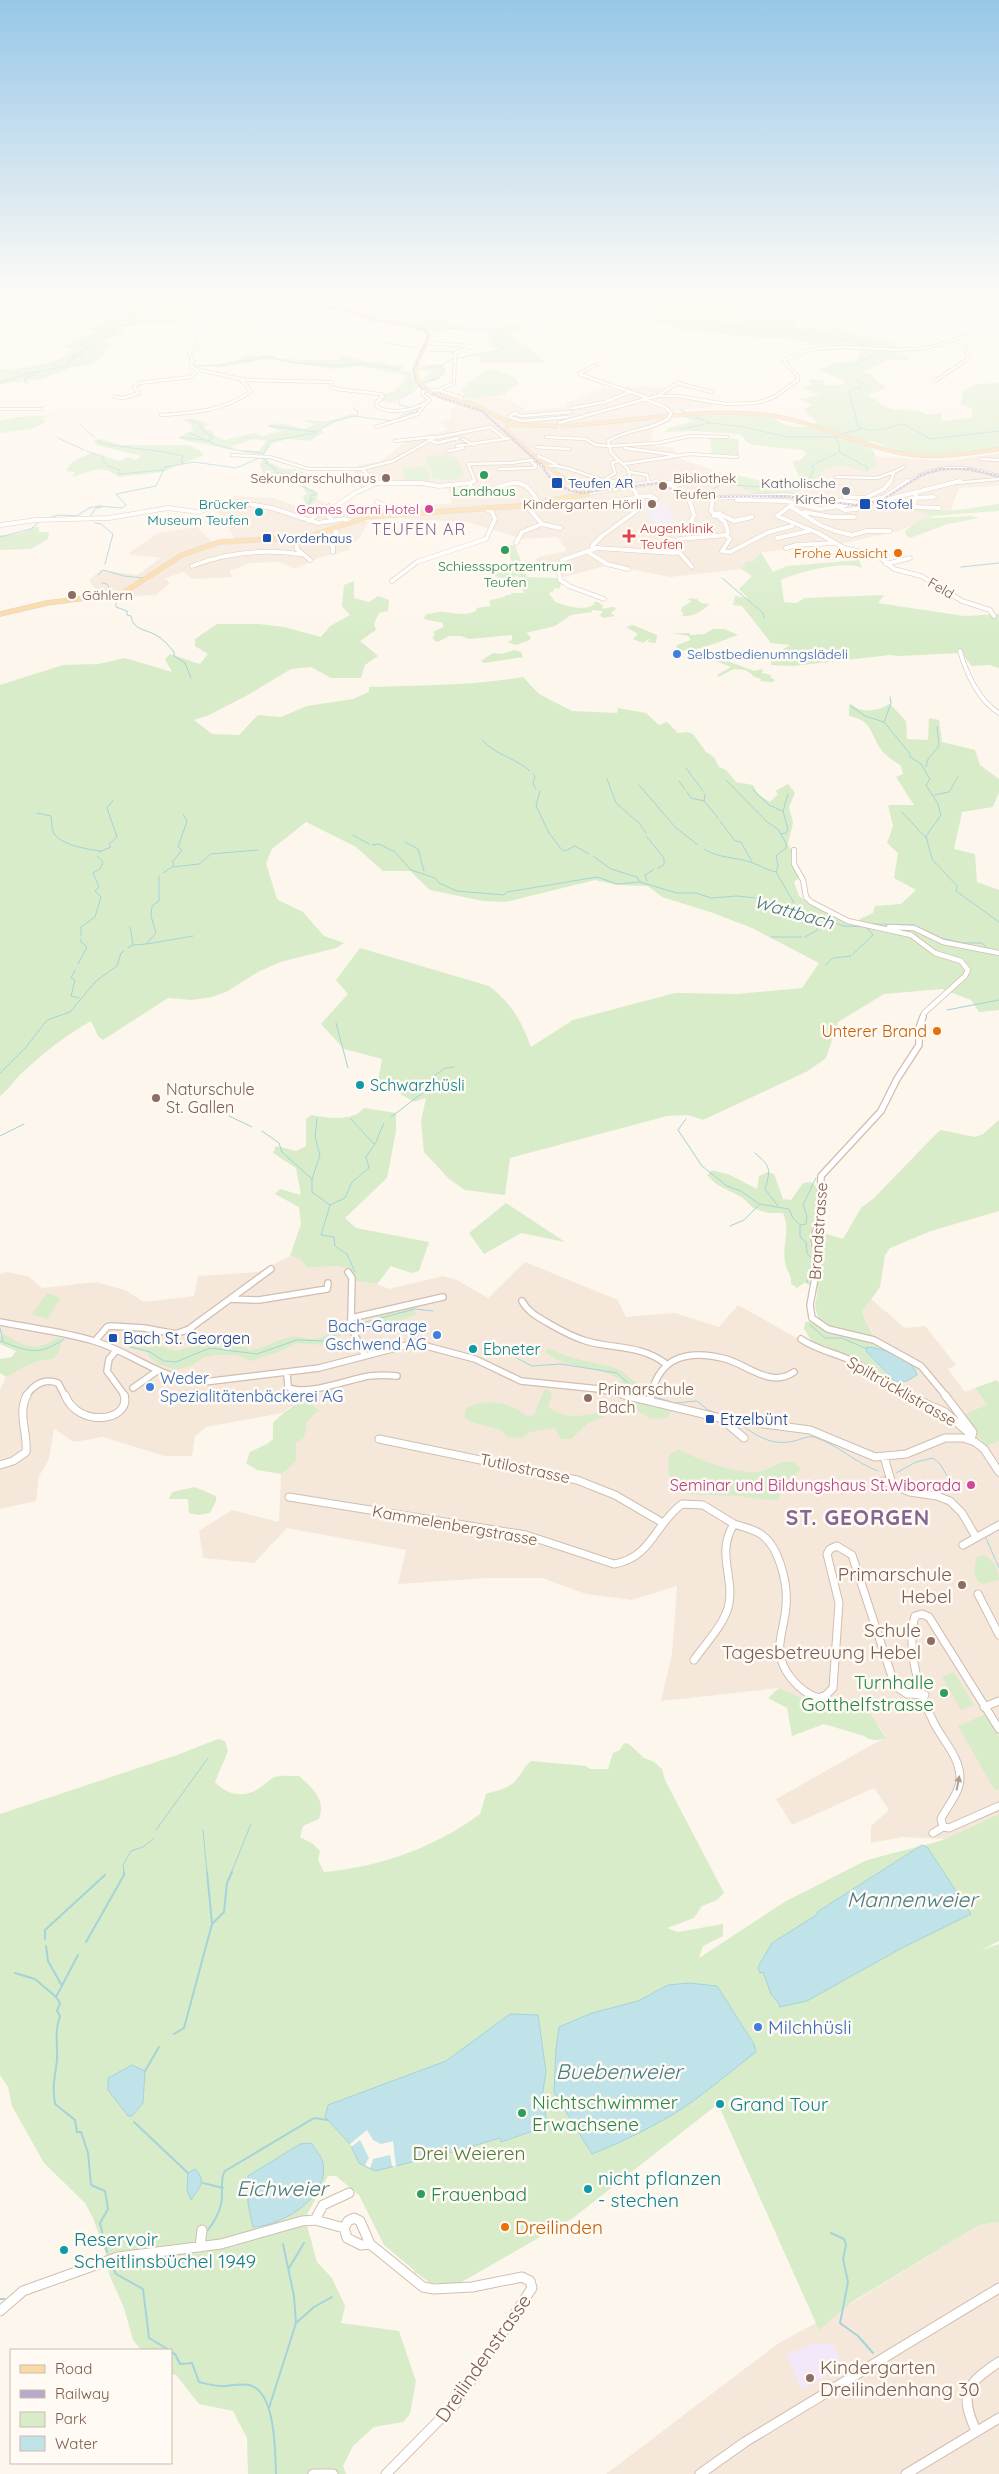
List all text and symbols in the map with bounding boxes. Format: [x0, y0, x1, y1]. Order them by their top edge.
place label: Sekundarschulhaus [251, 469, 376, 487]
marker: Landhaus [478, 469, 490, 481]
place label: Bibliothek Teufen [673, 469, 736, 503]
marker: Sekundarschulhaus [380, 472, 392, 484]
place label: Teufen AR [568, 474, 633, 492]
place label: Katholische Kirche [761, 474, 836, 508]
marker: Teufen AR [550, 476, 564, 490]
marker: Bibliothek Teufen [657, 480, 669, 492]
place label: Landhaus [452, 482, 516, 500]
marker: Katholische Kirche [840, 485, 852, 497]
place label: Brücker Museum Teufen [147, 495, 250, 529]
place label: Kindergarten Hörli [523, 495, 642, 513]
place label: Stofel [876, 495, 913, 513]
marker: Stofel [858, 497, 872, 511]
marker: Kindergarten Hörli [646, 498, 658, 510]
place label: Games Garni Hotel [296, 500, 419, 518]
marker: Games Garni Hotel [423, 503, 435, 515]
marker: Brücker Museum Teufen [253, 506, 265, 518]
district label: TEUFEN AR [372, 519, 466, 539]
place label: Augenklinik Teufen [640, 519, 713, 553]
place label: Vorderhaus [277, 529, 352, 547]
marker: Augenklinik Teufen [622, 529, 636, 543]
marker: Vorderhaus [261, 532, 273, 544]
marker: Schiesssportzentrum Teufen [499, 544, 511, 556]
place label: Frohe Aussicht [794, 544, 888, 562]
marker: Frohe Aussicht [892, 547, 904, 559]
place label: Schiesssportzentrum Teufen [438, 557, 572, 591]
street label: Feld [925, 573, 957, 603]
place label: Gählern [82, 586, 133, 604]
marker: Gählern [66, 589, 78, 601]
place label: Selbstbedienumngslädeli [687, 645, 848, 663]
marker: Selbstbedienumngslädeli [671, 648, 683, 660]
water label: Wattbach [752, 890, 837, 935]
place label: Unterer Brand [822, 1021, 927, 1041]
marker: Unterer Brand [931, 1025, 943, 1037]
place label: Schwarzhüsli [370, 1075, 465, 1095]
place label: Naturschule St. Gallen [166, 1079, 255, 1117]
marker: Schwarzhüsli [354, 1079, 366, 1091]
marker: Naturschule St. Gallen [150, 1092, 162, 1104]
street label: Brandstrasse [805, 1182, 831, 1280]
place label: Bach-Garage Gschwend AG [325, 1316, 427, 1354]
place label: Bach St. Georgen [123, 1328, 250, 1348]
marker: Bach-Garage Gschwend AG [431, 1329, 443, 1341]
marker: Bach St. Georgen [107, 1332, 119, 1344]
place label: Ebneter [483, 1339, 541, 1359]
marker: Ebneter [467, 1343, 479, 1355]
street label: Spiltrücklistrasse [844, 1352, 960, 1430]
place label: Weder Spezialitätenbäckerei AG [160, 1368, 343, 1406]
place label: Primarschule Bach [598, 1379, 694, 1417]
marker: Weder Spezialitätenbäckerei AG [144, 1381, 156, 1393]
marker: Primarschule Bach [582, 1392, 594, 1404]
place label: Etzelbünt [720, 1409, 788, 1429]
marker: Etzelbünt [704, 1413, 716, 1425]
street label: Tutilostrasse [478, 1449, 572, 1487]
place label: Seminar und Bildungshaus St.Wiborada [670, 1475, 961, 1495]
marker: Seminar und Bildungshaus St.Wiborada [965, 1479, 977, 1491]
street label: Kammelenbergstrasse [371, 1501, 539, 1549]
district label: ST. GEORGEN [786, 1504, 930, 1530]
place label: Primarschule Hebel [838, 1562, 952, 1608]
marker: Primarschule Hebel [956, 1579, 968, 1591]
place label: Schule Tagesbetreuung Hebel [722, 1618, 921, 1664]
marker: Schule Tagesbetreuung Hebel [925, 1635, 937, 1647]
place label: Turnhalle Gotthelfstrasse [801, 1670, 934, 1716]
marker: Turnhalle Gotthelfstrasse [938, 1687, 950, 1699]
one-way arrow [954, 1775, 962, 1791]
water label: Mannenweier [847, 1886, 980, 1912]
place label: Milchhüsli [768, 2015, 852, 2039]
marker: Milchhüsli [752, 2021, 764, 2033]
water label: Buebenweier [556, 2058, 685, 2084]
place label: Nichtschwimmer Erwachsene [532, 2090, 679, 2136]
place label: Grand Tour [730, 2092, 829, 2116]
marker: Grand Tour [714, 2098, 726, 2110]
marker: Nichtschwimmer Erwachsene [516, 2107, 528, 2119]
park label: Drei Weieren [413, 2141, 525, 2165]
place label: nicht pflanzen - stechen [598, 2166, 721, 2212]
water label: Eichweier [236, 2175, 331, 2201]
place label: Frauenbad [431, 2182, 527, 2206]
marker: nicht pflanzen - stechen [582, 2183, 594, 2195]
marker: Frauenbad [415, 2188, 427, 2200]
place label: Dreilinden [515, 2215, 603, 2239]
marker: Dreilinden [499, 2221, 511, 2233]
place label: Reservoir Scheitlinsbüchel 1949 [74, 2227, 256, 2273]
marker: Reservoir Scheitlinsbüchel 1949 [58, 2244, 70, 2256]
street label: Dreilindenstrasse [430, 2289, 536, 2427]
legend [10, 2349, 172, 2464]
place label: Kindergarten Dreilindenhang 30 [820, 2355, 980, 2401]
text: Road [55, 2359, 92, 2378]
marker: Kindergarten Dreilindenhang 30 [804, 2372, 816, 2384]
text: Railway [55, 2384, 110, 2403]
text: Park [55, 2409, 87, 2428]
text: Water [55, 2434, 98, 2453]

